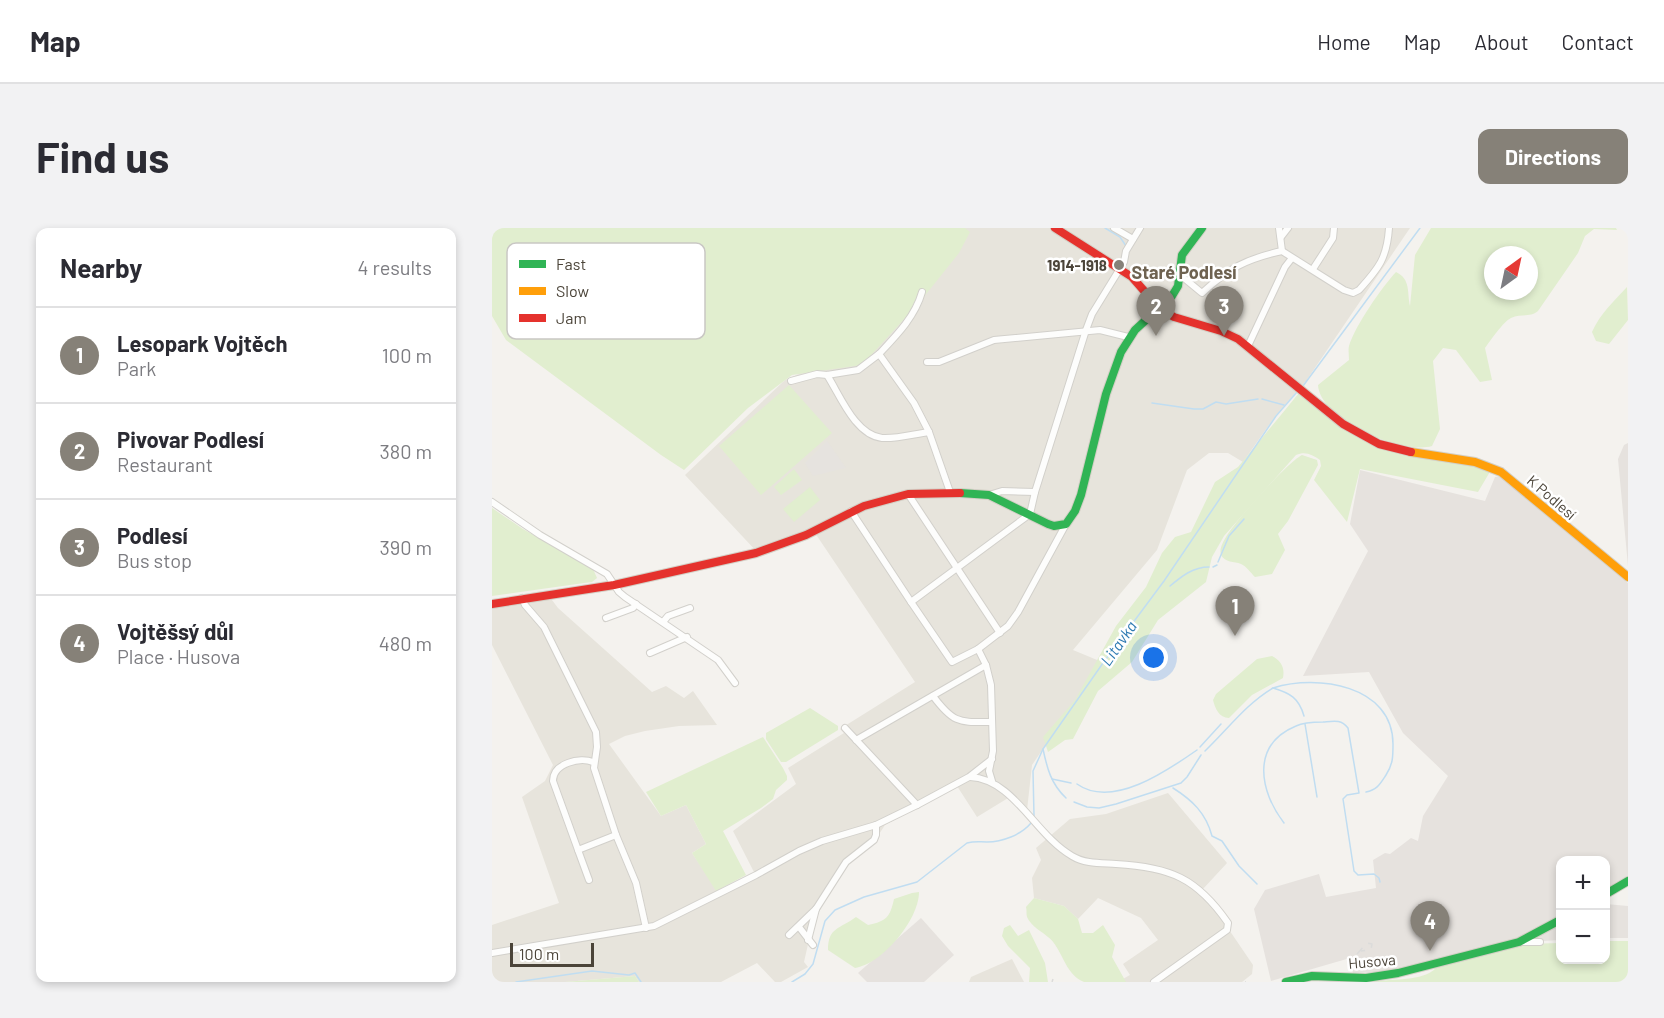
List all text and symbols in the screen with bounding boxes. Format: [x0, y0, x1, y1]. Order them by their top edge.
text: Map [30, 24, 81, 58]
text: Home [1317, 29, 1371, 54]
text: Map [1404, 29, 1441, 54]
text: About [1474, 29, 1529, 54]
text: Contact [1562, 29, 1634, 54]
button: Directions [1478, 129, 1628, 184]
text: Find us [36, 131, 169, 181]
legend [507, 243, 705, 339]
north arrow [1484, 246, 1538, 300]
text: Nearby [60, 252, 142, 283]
text: Fast [556, 254, 586, 273]
text: 4 results [357, 255, 432, 279]
place label: 1914-1918 [1047, 256, 1107, 274]
marker: 1914-1918 [1112, 258, 1126, 272]
district label: Staré Podlesí [1132, 261, 1237, 283]
text: Slow [556, 281, 589, 300]
pin: 2 [1136, 286, 1176, 336]
pin: 3 [1204, 286, 1244, 336]
text: Jam [556, 308, 587, 327]
text: Lesopark Vojtěch [117, 330, 288, 356]
text: 1 [76, 343, 83, 367]
text: 100 m [382, 343, 432, 367]
text: Park [117, 356, 156, 380]
text: Pivovar Podlesí [117, 426, 264, 452]
text: 2 [74, 439, 85, 463]
text: 380 m [379, 439, 432, 463]
text: Restaurant [117, 452, 213, 476]
street label: K Podlesí [1524, 471, 1580, 523]
text: Podlesí [117, 522, 188, 548]
text: 3 [74, 535, 85, 559]
text: 390 m [379, 535, 432, 559]
text: Bus stop [117, 548, 192, 572]
pin: 1 [1216, 586, 1254, 636]
water label: Litavka [1096, 617, 1140, 669]
text: Vojtěšsý důl [117, 618, 234, 644]
text: 4 [73, 631, 86, 655]
text: 480 m [379, 631, 432, 655]
your location [1139, 643, 1168, 672]
text: Place · Husova [117, 644, 240, 668]
map controls [1556, 856, 1610, 964]
button: + [1556, 856, 1610, 910]
pin: 4 [1410, 902, 1450, 951]
button: − [1556, 910, 1610, 964]
scale bar [510, 940, 594, 968]
text: 100 m [519, 944, 559, 963]
street label: Husova [1348, 950, 1396, 972]

